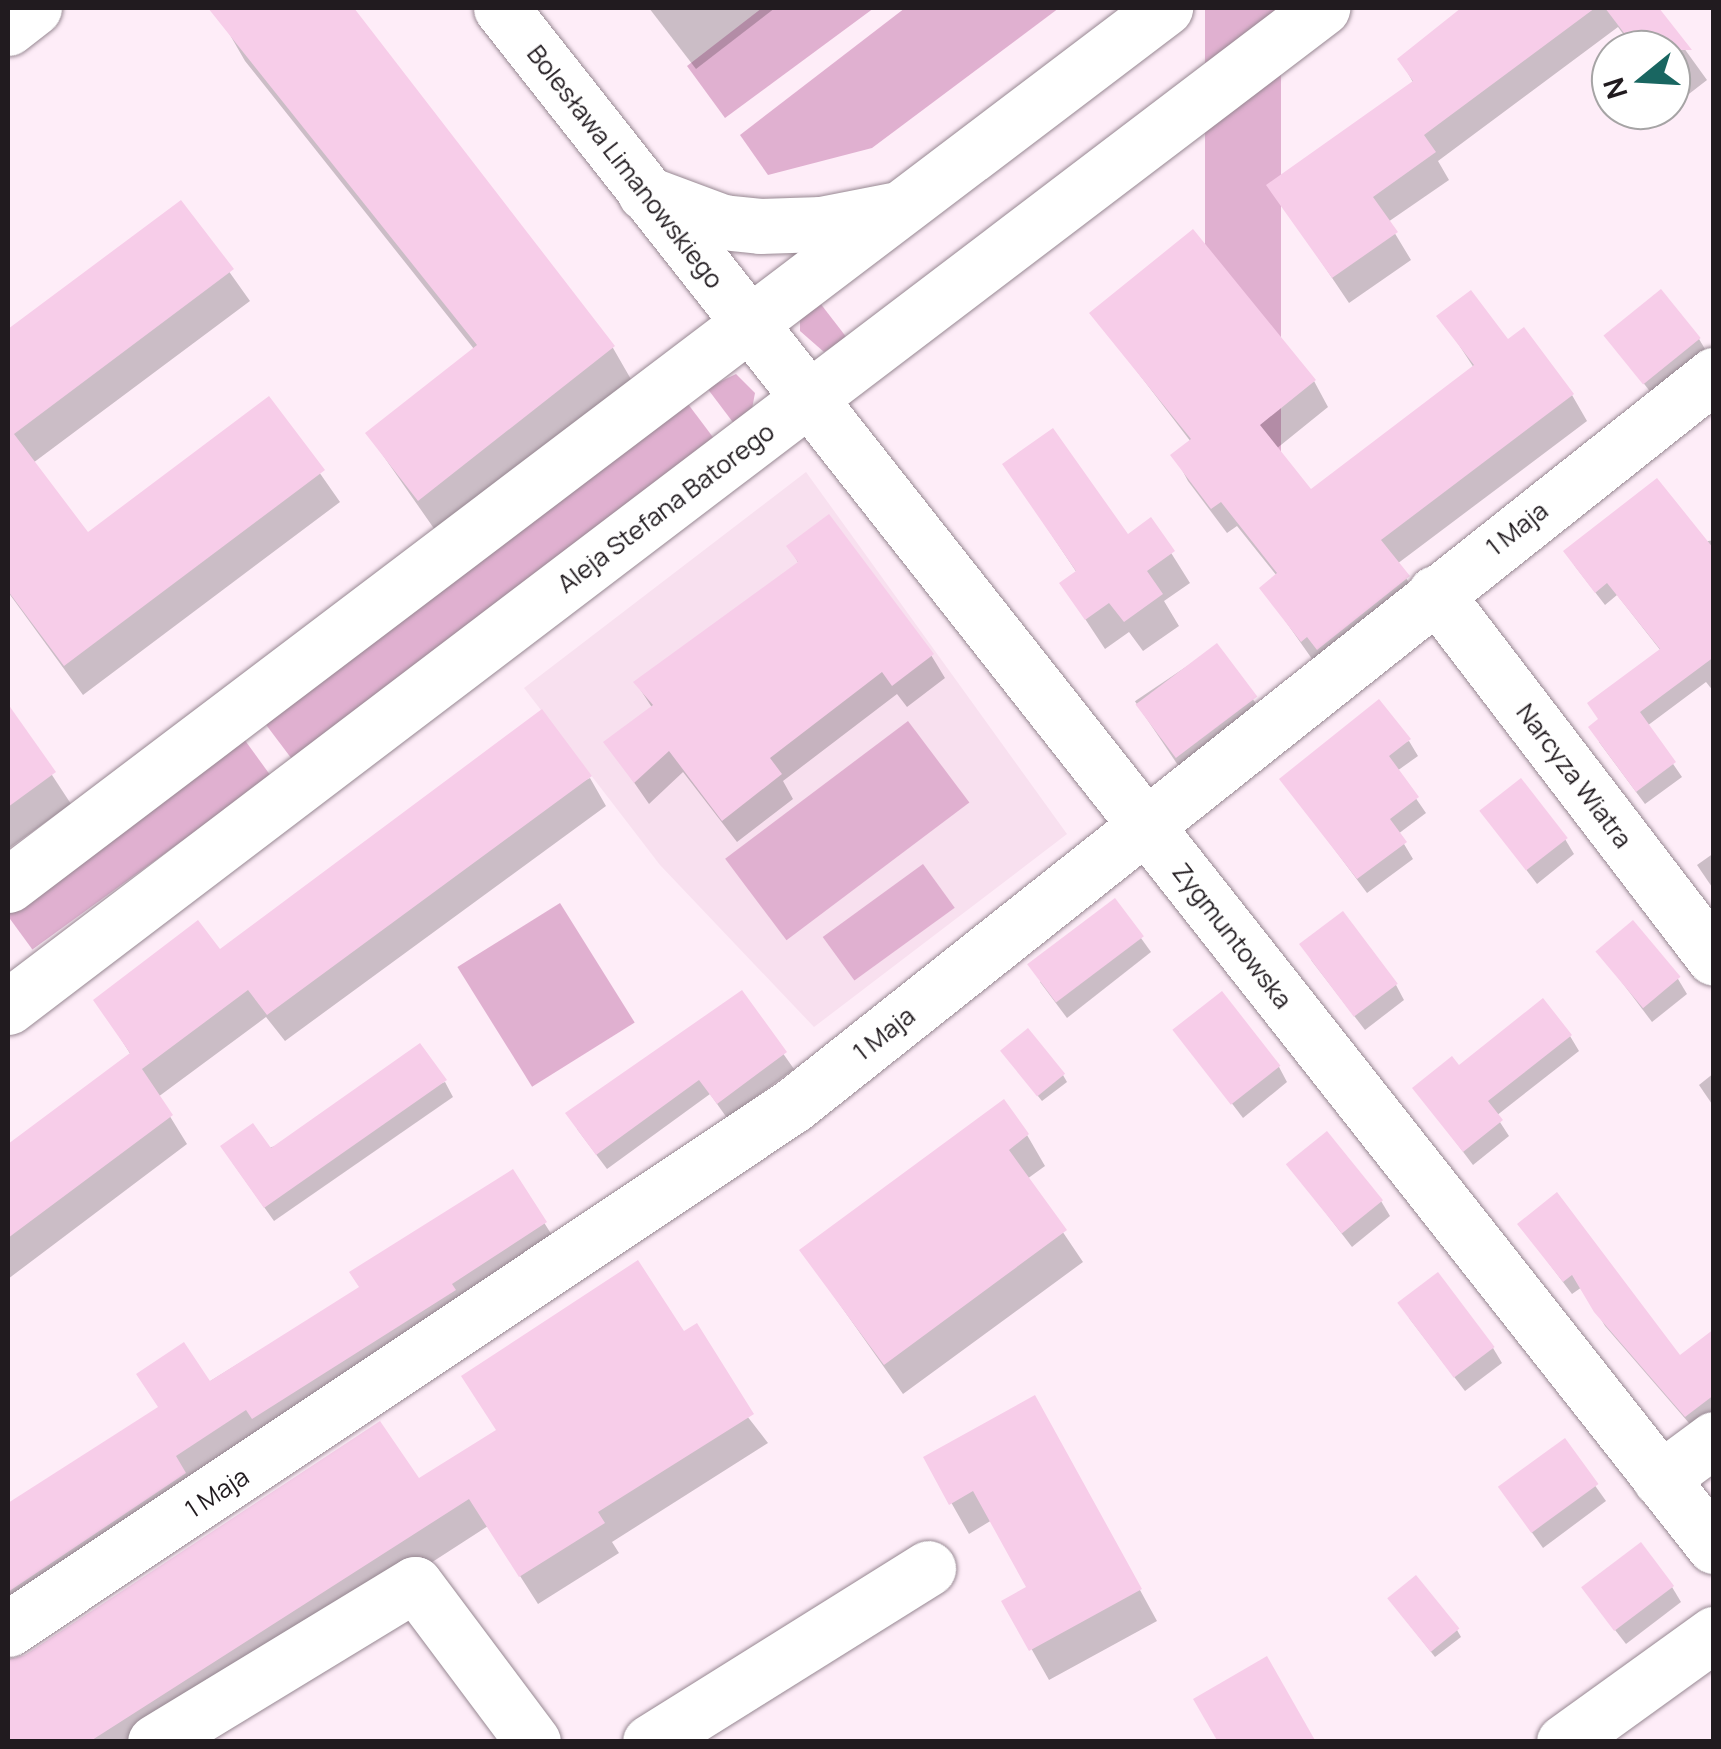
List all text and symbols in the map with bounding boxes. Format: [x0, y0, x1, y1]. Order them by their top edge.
north arrow [1591, 30, 1691, 130]
street label: Bolesława Limanowskiego [521, 39, 729, 295]
text: N [1593, 73, 1636, 104]
street label: Aleja Stefana Batorego [552, 417, 780, 599]
street label: 1 Maja [1480, 496, 1554, 562]
street label: Narcyza Wiatra [1510, 698, 1638, 854]
street label: Zygmuntowska [1166, 857, 1298, 1015]
street label: 1 Maja [847, 1001, 921, 1067]
street label: 1 Maja [180, 1461, 254, 1525]

